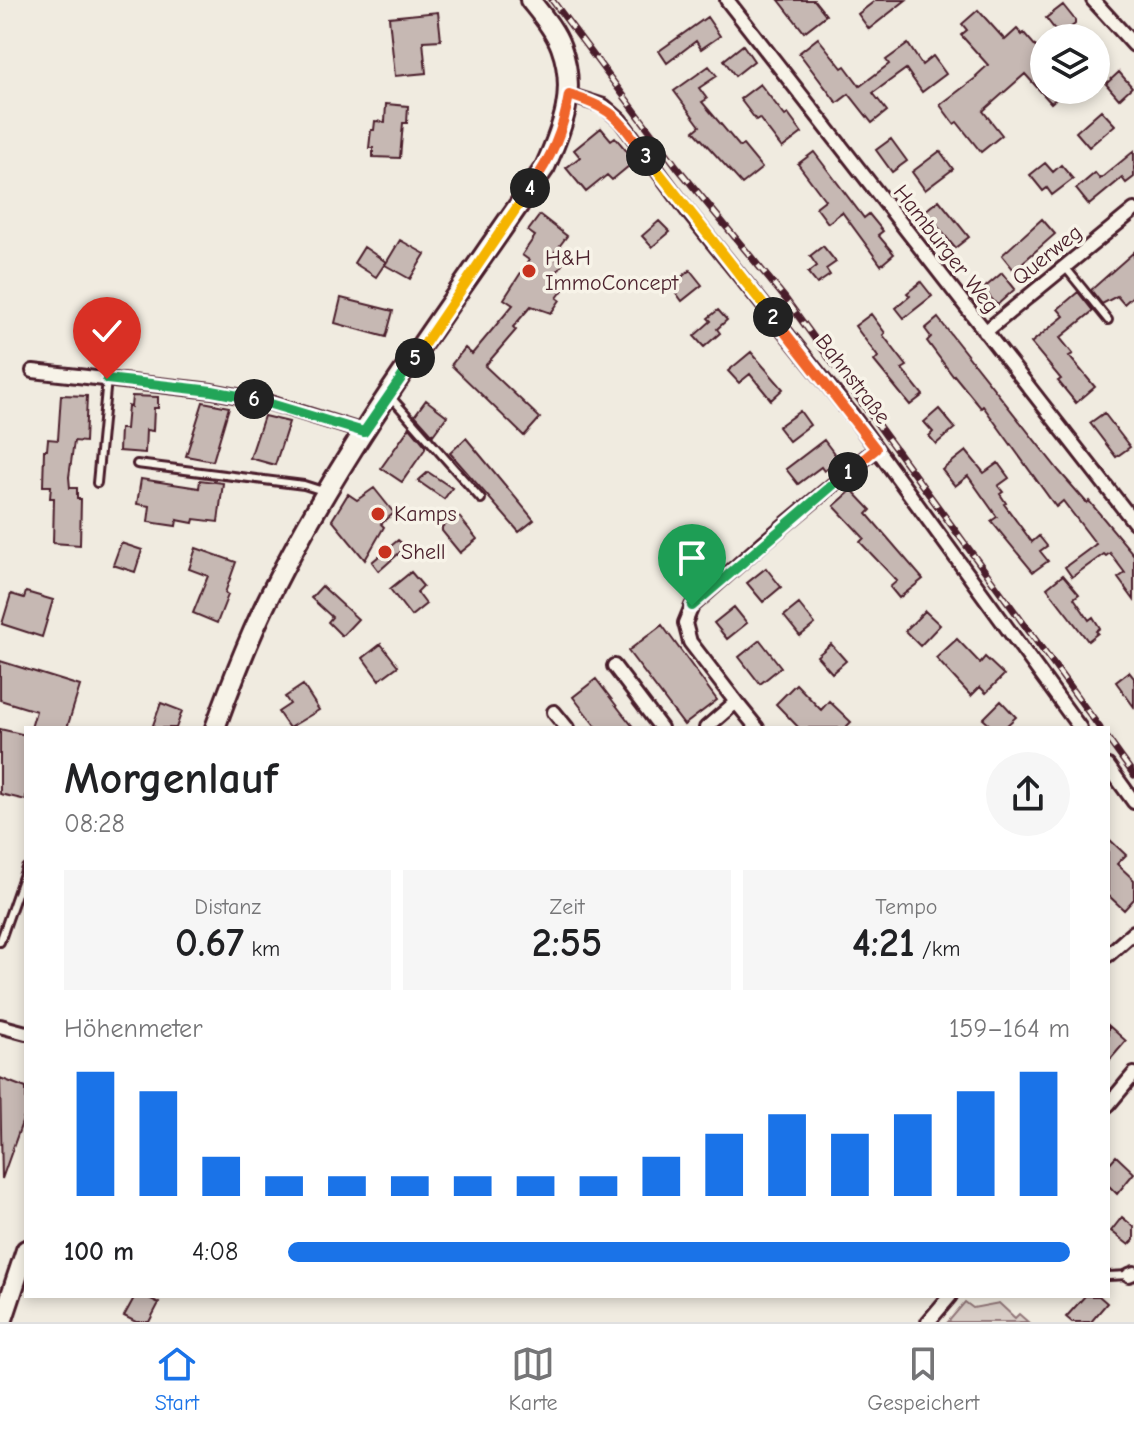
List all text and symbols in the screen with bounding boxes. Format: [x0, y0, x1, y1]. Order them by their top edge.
map controls [1030, 24, 1110, 104]
button: layers [1030, 24, 1110, 104]
pin: 3 [626, 136, 666, 176]
text: 3 [641, 143, 651, 169]
pin: 4 [510, 168, 550, 208]
text: 4 [525, 175, 535, 201]
street label: Hamburger Weg [888, 180, 1004, 318]
street label: Querweg [1007, 219, 1087, 291]
place label: H&H ImmoConcept [545, 245, 679, 296]
marker: H&H ImmoConcept [520, 262, 538, 280]
pin [73, 297, 141, 379]
pin: 2 [753, 297, 793, 337]
text: 2 [768, 304, 778, 330]
icon: check [85, 309, 129, 353]
street label: Bahnstraße [810, 329, 896, 429]
pin: 5 [395, 338, 435, 378]
text: 5 [409, 345, 421, 371]
pin: 6 [234, 379, 274, 419]
text: 6 [248, 386, 260, 412]
pin: 1 [828, 452, 868, 492]
text: 1 [844, 459, 852, 485]
place label: Kamps [394, 501, 457, 527]
marker: Kamps [369, 505, 387, 523]
pin [658, 524, 726, 606]
icon: arrive [670, 536, 714, 580]
place label: Shell [401, 539, 446, 565]
marker: Shell [376, 543, 394, 561]
button: share [986, 752, 1070, 836]
text: Morgenlauf [64, 753, 278, 804]
text: 08:28 [64, 809, 125, 839]
text: Distanz [194, 894, 261, 920]
text: Zeit [549, 894, 585, 920]
text: Tempo [875, 894, 937, 920]
text: 0.67 [175, 920, 244, 966]
text: 2:55 [532, 920, 602, 966]
text: 4:21 [852, 920, 915, 966]
text: km [244, 936, 280, 962]
text: /km [915, 936, 961, 962]
text: Höhenmeter [64, 1014, 202, 1044]
text: 159–164 m [949, 1014, 1070, 1044]
text: 100 m [64, 1237, 134, 1267]
text: 4:08 [192, 1237, 239, 1267]
tab: Start [155, 1342, 199, 1416]
tab: Karte [509, 1342, 558, 1416]
tab: Gespeichert [867, 1342, 979, 1416]

